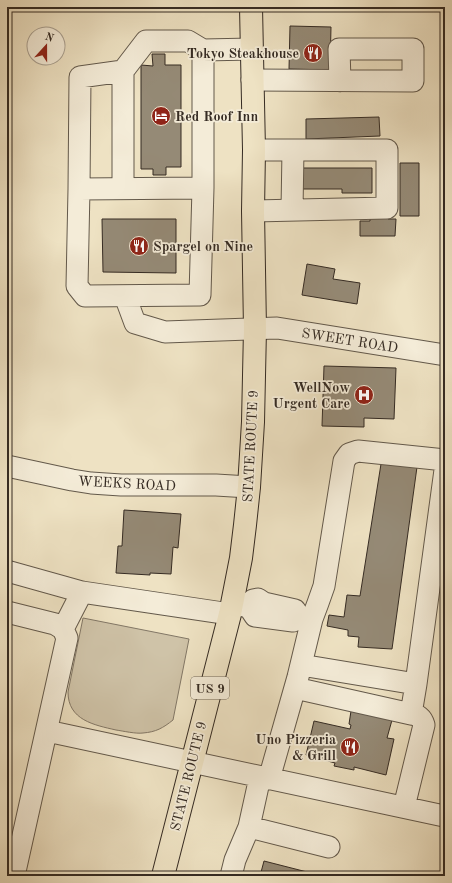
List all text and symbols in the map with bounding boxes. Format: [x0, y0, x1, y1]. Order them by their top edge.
north arrow [26, 26, 66, 66]
text: N [43, 31, 55, 45]
restaurant icon: Tokyo Steakhouse [302, 42, 324, 64]
place label: Tokyo Steakhouse [187, 47, 299, 61]
hotel icon: Red Roof Inn [150, 105, 172, 127]
place label: Red Roof Inn [175, 110, 258, 124]
restaurant icon: Spargel on Nine [128, 235, 150, 257]
place label: Spargel on Nine [153, 240, 253, 254]
street label: SWEET ROAD [301, 326, 399, 356]
place label: WellNow Urgent Care [273, 381, 350, 411]
hospital icon: WellNow Urgent Care [353, 384, 375, 406]
street label: STATE ROUTE 9 [241, 389, 261, 503]
street label: WEEKS ROAD [78, 474, 176, 494]
road number: US 9 [191, 677, 229, 699]
street label: STATE ROUTE 9 [169, 720, 209, 833]
place label: Uno Pizzeria & Grill [255, 733, 336, 763]
restaurant icon: Uno Pizzeria & Grill [339, 736, 361, 758]

